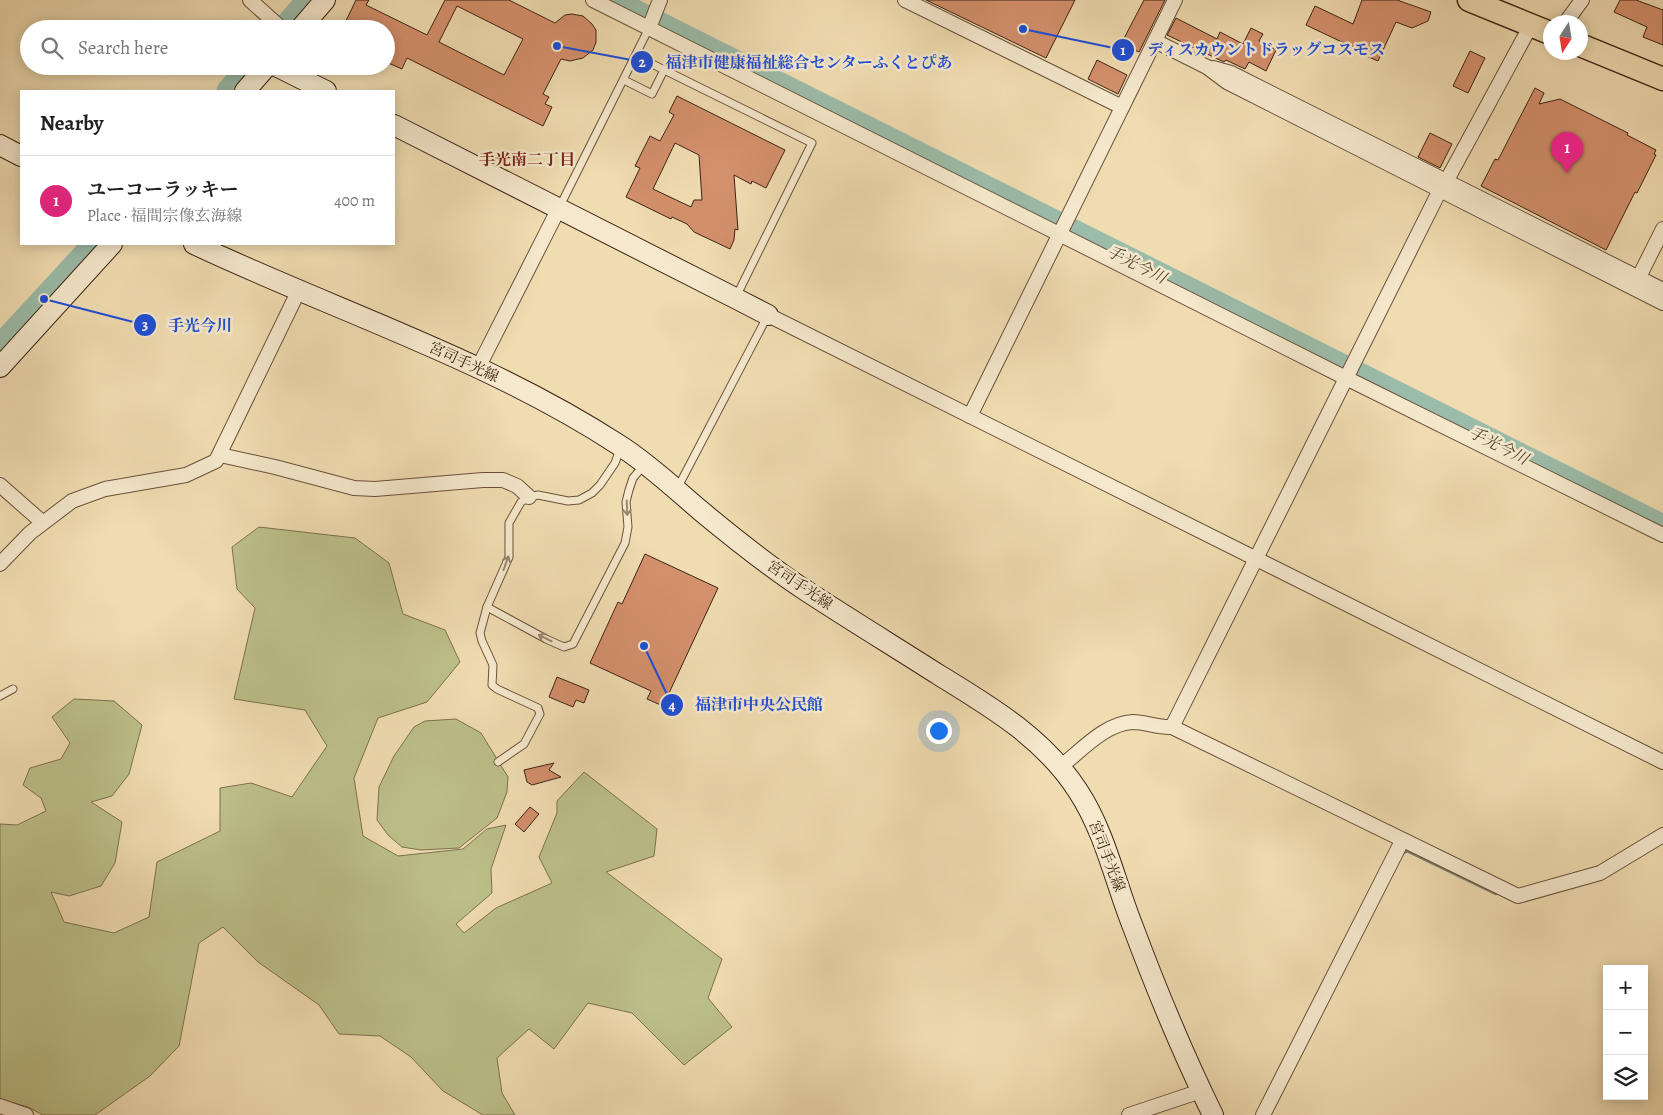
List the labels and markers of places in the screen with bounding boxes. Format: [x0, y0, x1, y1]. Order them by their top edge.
callout: ディスカウントドラッグコスモス [1111, 34, 1396, 65]
callout: 福津市健康福祉総合センターふくとぴあ [630, 47, 963, 78]
pin: 1 [1551, 132, 1583, 173]
callout: 手光今川 [133, 309, 242, 340]
callout: 福津市中央公民館 [660, 689, 833, 720]

